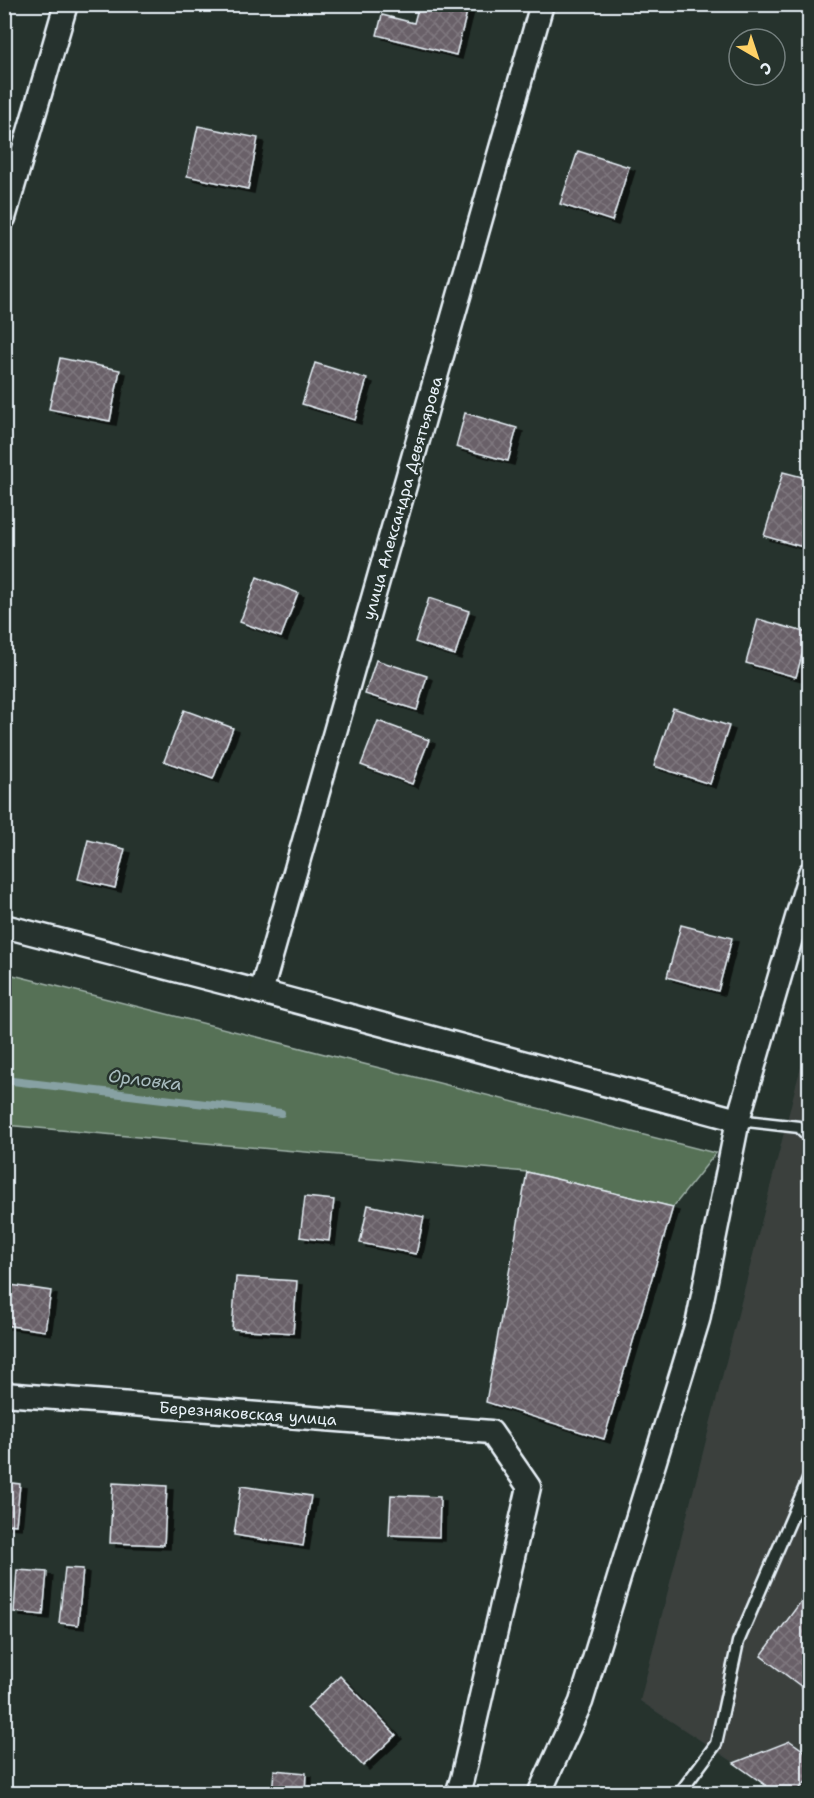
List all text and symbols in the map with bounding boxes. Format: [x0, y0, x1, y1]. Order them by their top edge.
north arrow [727, 27, 787, 87]
text: С [756, 57, 777, 80]
street label: улица Александра Девятьярова [358, 374, 447, 622]
water label: Орловка [107, 1064, 183, 1096]
street label: Березняковская улица [158, 1397, 338, 1430]

